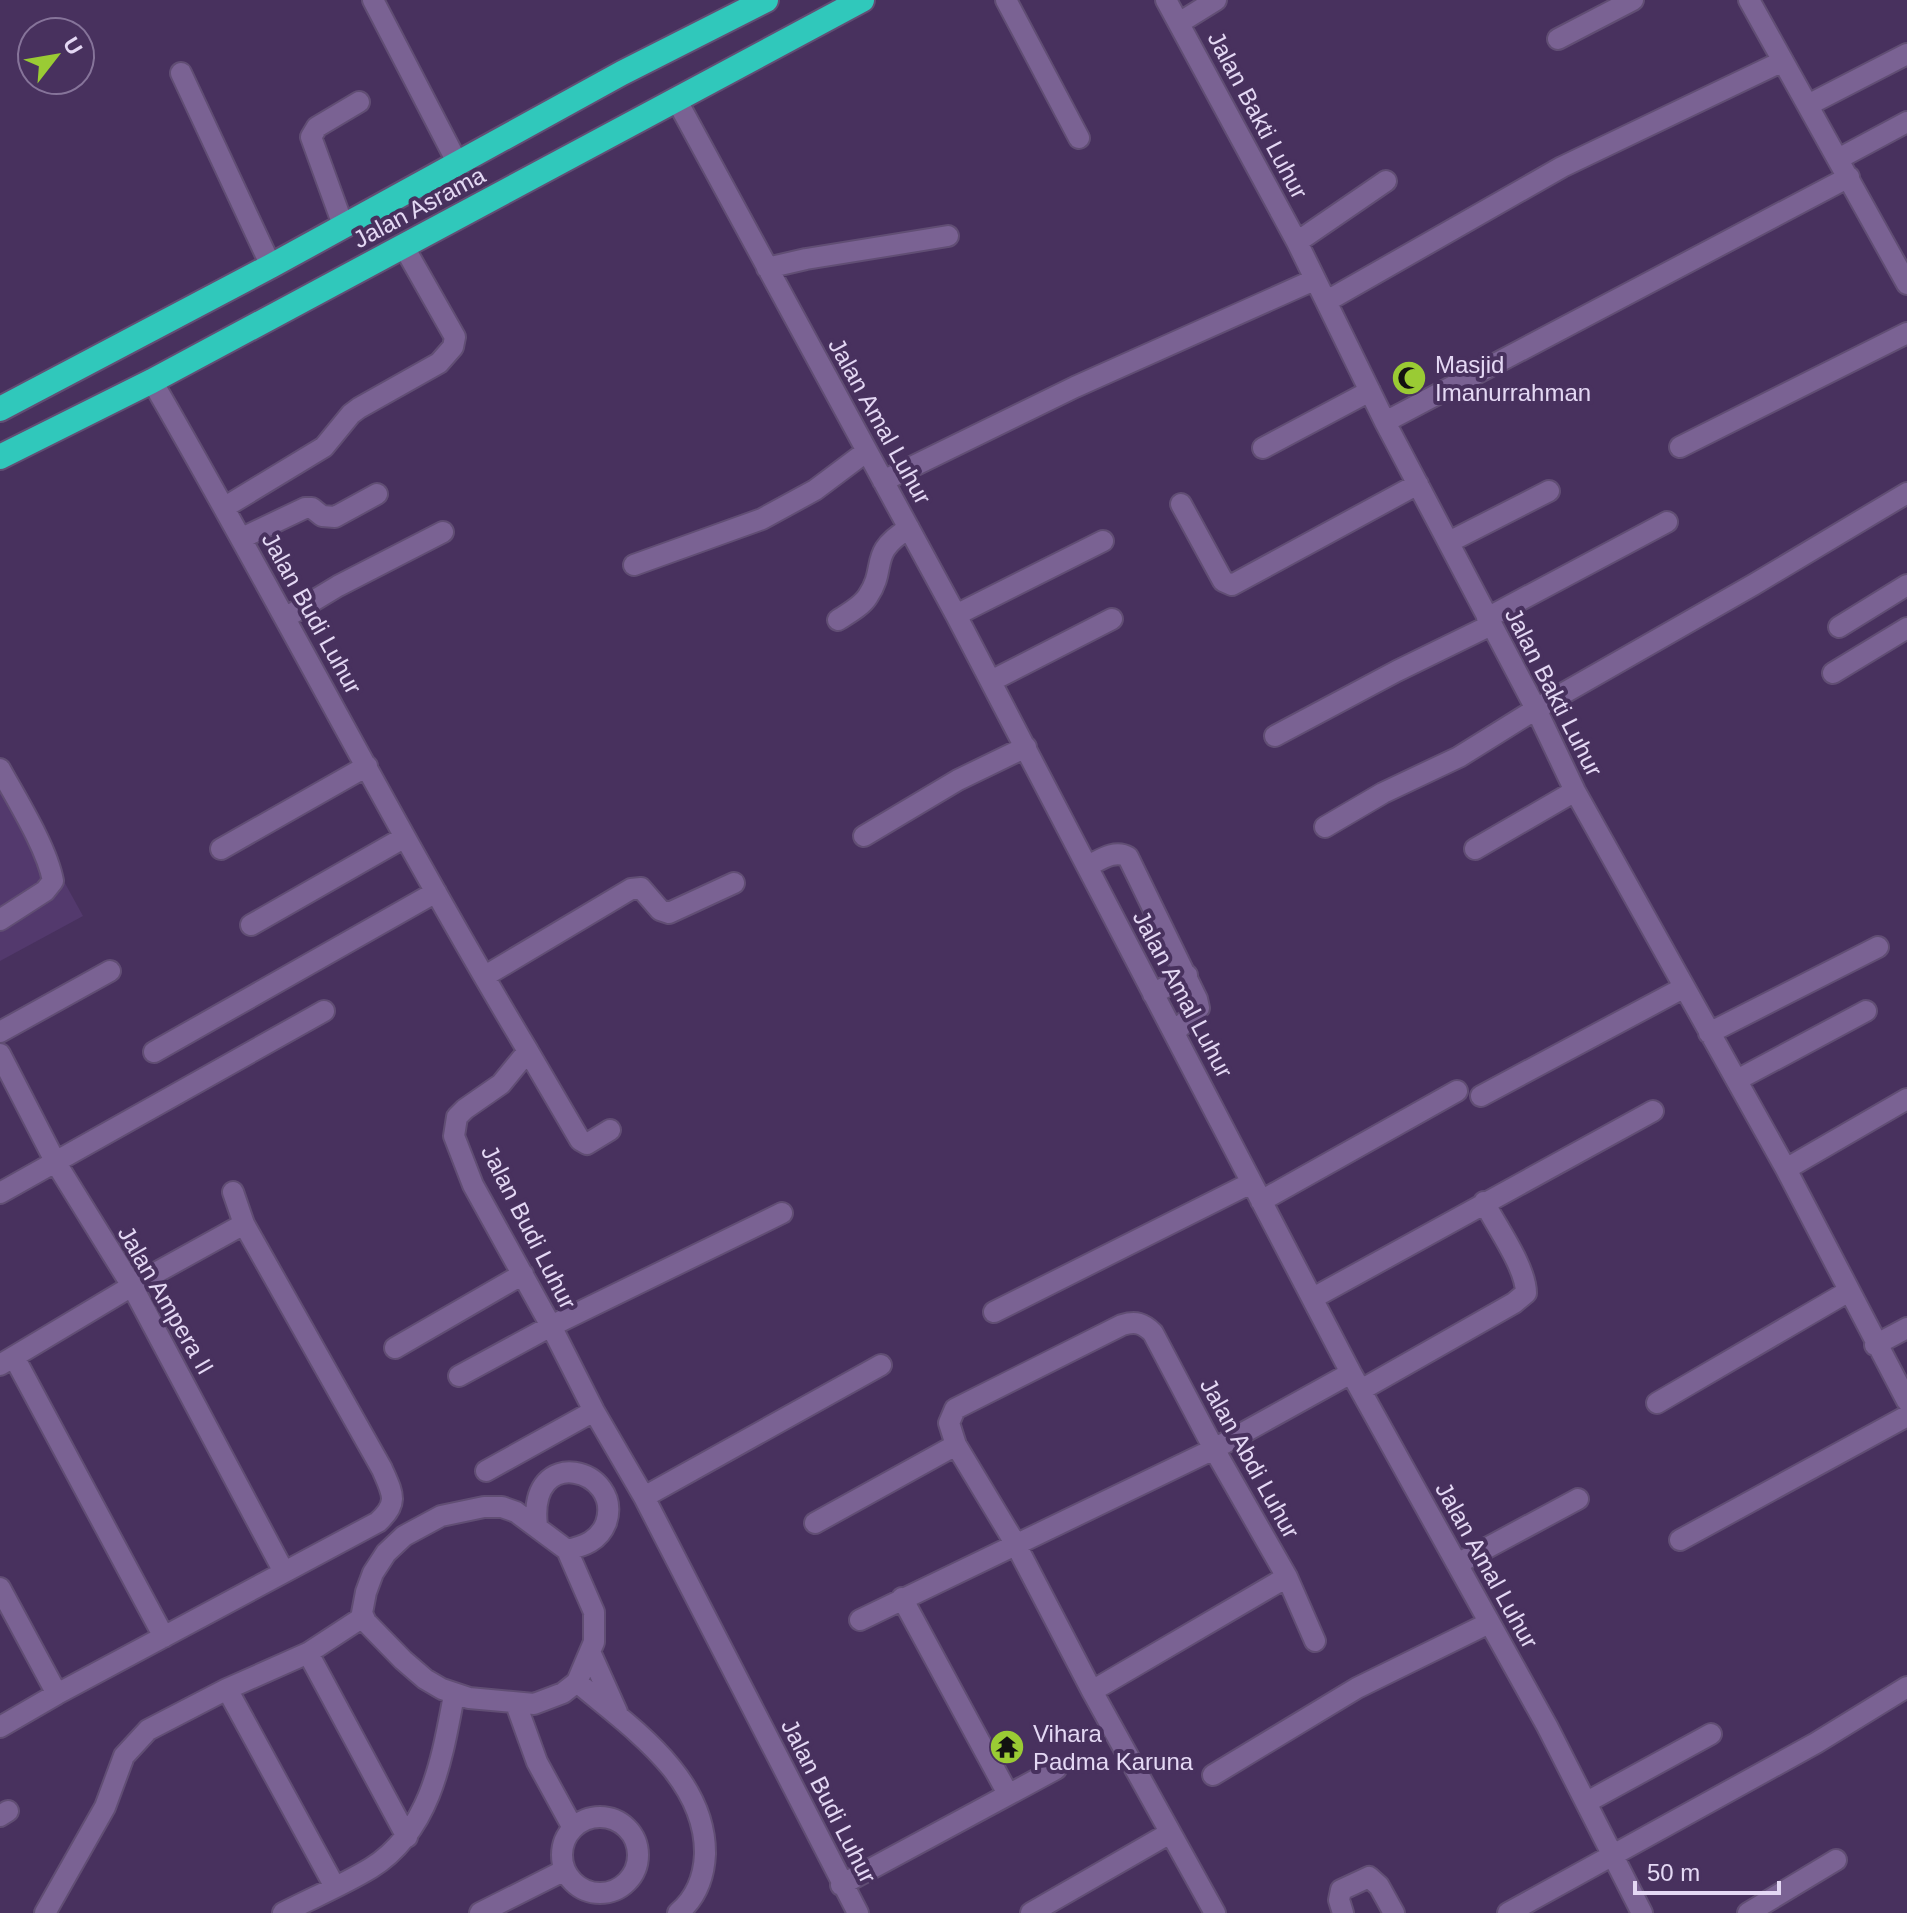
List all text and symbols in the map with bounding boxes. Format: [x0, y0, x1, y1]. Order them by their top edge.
north arrow [16, 16, 96, 96]
street label: Jalan Bakti Luhur [1203, 27, 1313, 203]
text: U [58, 33, 88, 59]
street label: Jalan Asrama [348, 161, 490, 253]
street label: Jalan Amal Luhur [823, 333, 937, 509]
place label: Masjid Imanurrahman [1435, 351, 1591, 406]
mosque icon: Masjid Imanurrahman [1390, 359, 1428, 397]
street label: Jalan Budi Luhur [257, 528, 367, 698]
street label: Jalan Bakti Luhur [1500, 603, 1608, 781]
street label: Jalan Amal Luhur [1128, 906, 1238, 1082]
street label: Jalan Budi Luhur [476, 1141, 582, 1313]
street label: Jalan Ampera II [113, 1221, 219, 1379]
street label: Jalan Abdi Luhur [1195, 1373, 1305, 1543]
street label: Jalan Amal Luhur [1430, 1477, 1544, 1653]
street label: Jalan Budi Luhur [776, 1715, 882, 1887]
place label: Vihara Padma Karuna [1033, 1720, 1194, 1775]
temple icon: Vihara Padma Karuna [988, 1728, 1026, 1766]
scale bar [1635, 1845, 1779, 1895]
text: 50 m [1647, 1859, 1700, 1886]

